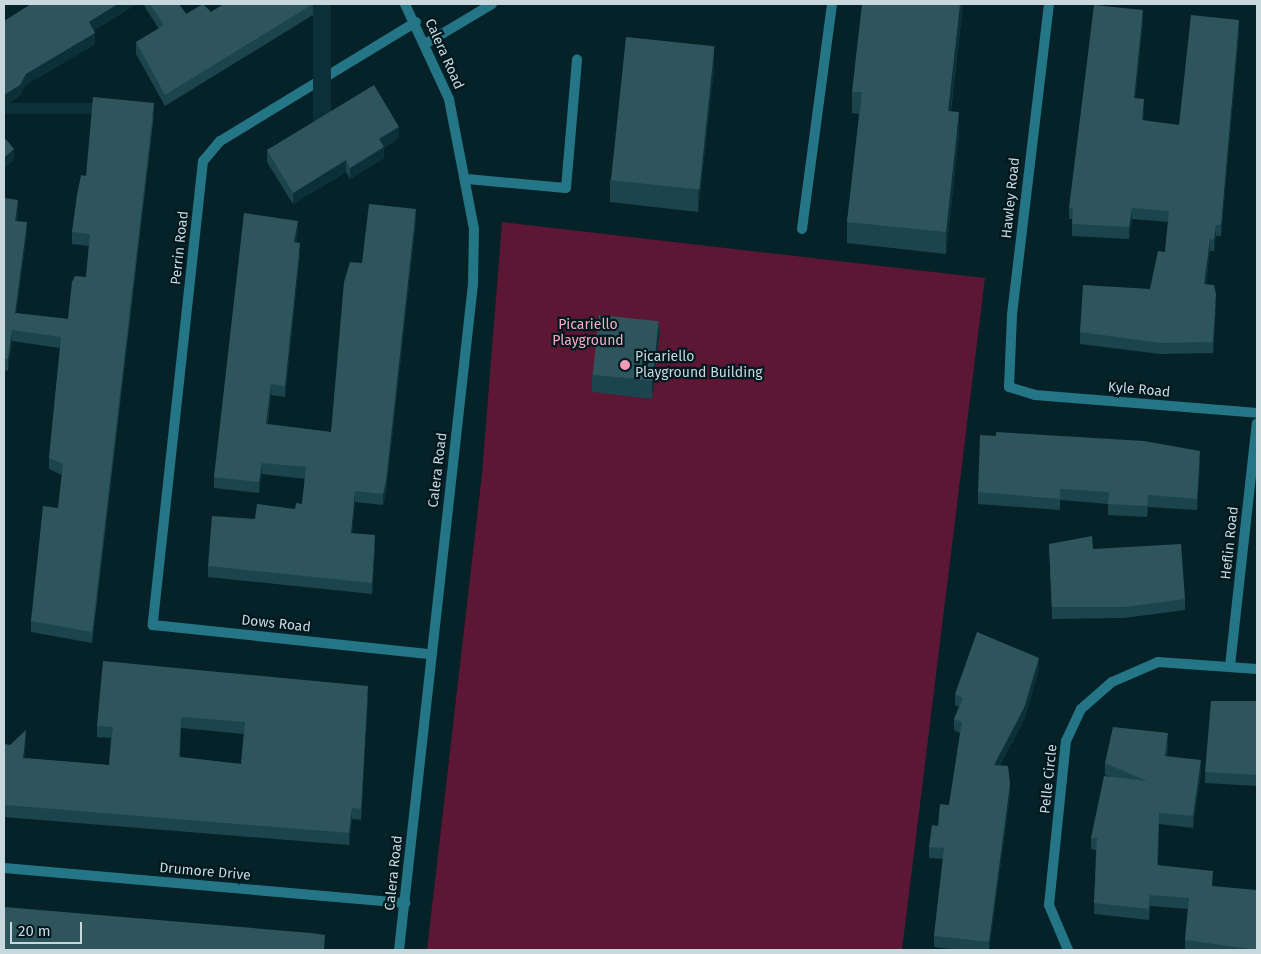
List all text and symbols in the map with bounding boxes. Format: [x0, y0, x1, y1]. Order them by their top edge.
street label: Calera Road [421, 16, 467, 92]
street label: Hawley Road [998, 157, 1024, 239]
street label: Perrin Road [168, 210, 192, 286]
park label: Picariello Playground [552, 317, 624, 350]
place label: Picariello Playground Building [635, 349, 763, 382]
marker: Picariello Playground Building [619, 359, 631, 371]
street label: Kyle Road [1107, 379, 1171, 401]
street label: Calera Road [425, 432, 451, 508]
street label: Heflin Road [1218, 506, 1242, 580]
street label: Dows Road [240, 612, 312, 636]
street label: Pelle Circle [1037, 743, 1061, 815]
street label: Calera Road [382, 835, 406, 911]
street label: Drumore Drive [158, 860, 252, 884]
scale bar [12, 912, 85, 944]
text: 20 m [18, 922, 51, 940]

